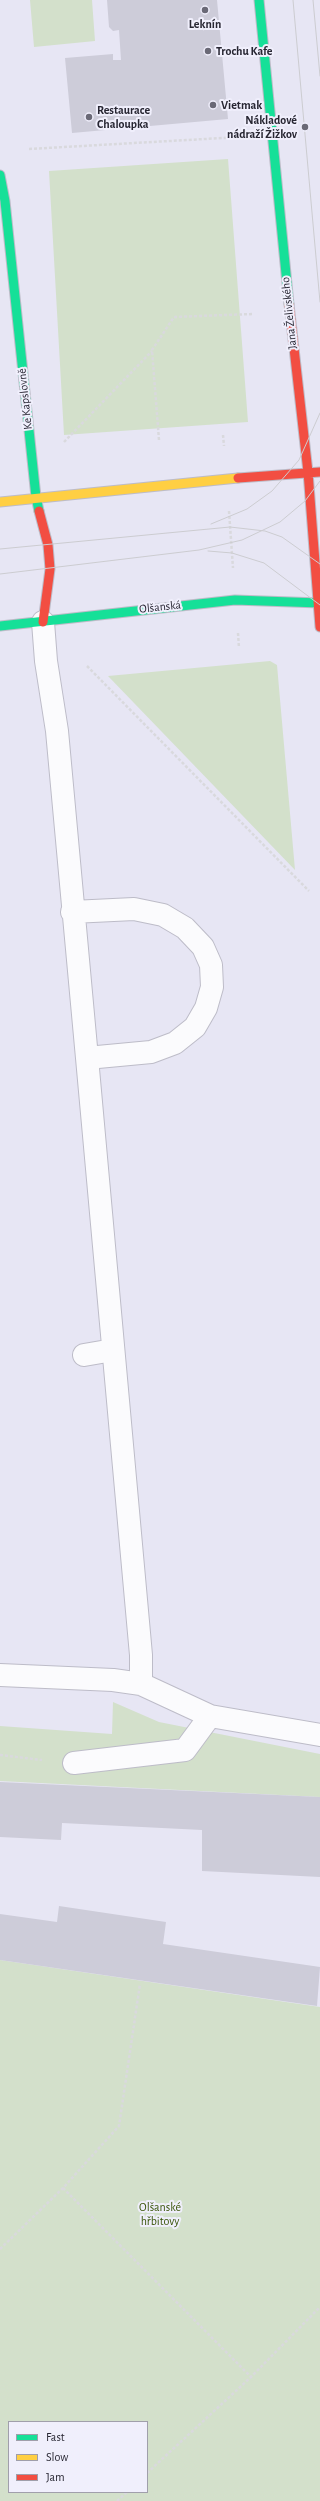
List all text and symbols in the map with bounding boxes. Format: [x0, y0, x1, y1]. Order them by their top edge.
marker: Leknín [200, 5, 210, 15]
place label: Leknín [189, 17, 221, 31]
place label: Trochu Kafe [216, 44, 273, 58]
marker: Trochu Kafe [203, 46, 213, 56]
place label: Vietmak [221, 98, 262, 112]
marker: Vietmak [208, 100, 218, 110]
place label: Restaurace Chaloupka [97, 103, 150, 131]
marker: Restaurace Chaloupka [84, 112, 94, 122]
place label: Nákladové nádraží Žižkov [227, 113, 297, 141]
marker: Nákladové nádraží Žižkov [300, 122, 310, 132]
street label: Jana Želivského [278, 276, 300, 350]
street label: Ke Kapslovně [15, 368, 35, 430]
street label: Olšanská [138, 598, 182, 616]
park label: Olšanské hřbitovy [139, 2200, 181, 2228]
legend [8, 2421, 148, 2493]
text: Fast [46, 2431, 65, 2443]
text: Slow [46, 2451, 68, 2463]
text: Jam [46, 2471, 65, 2483]

